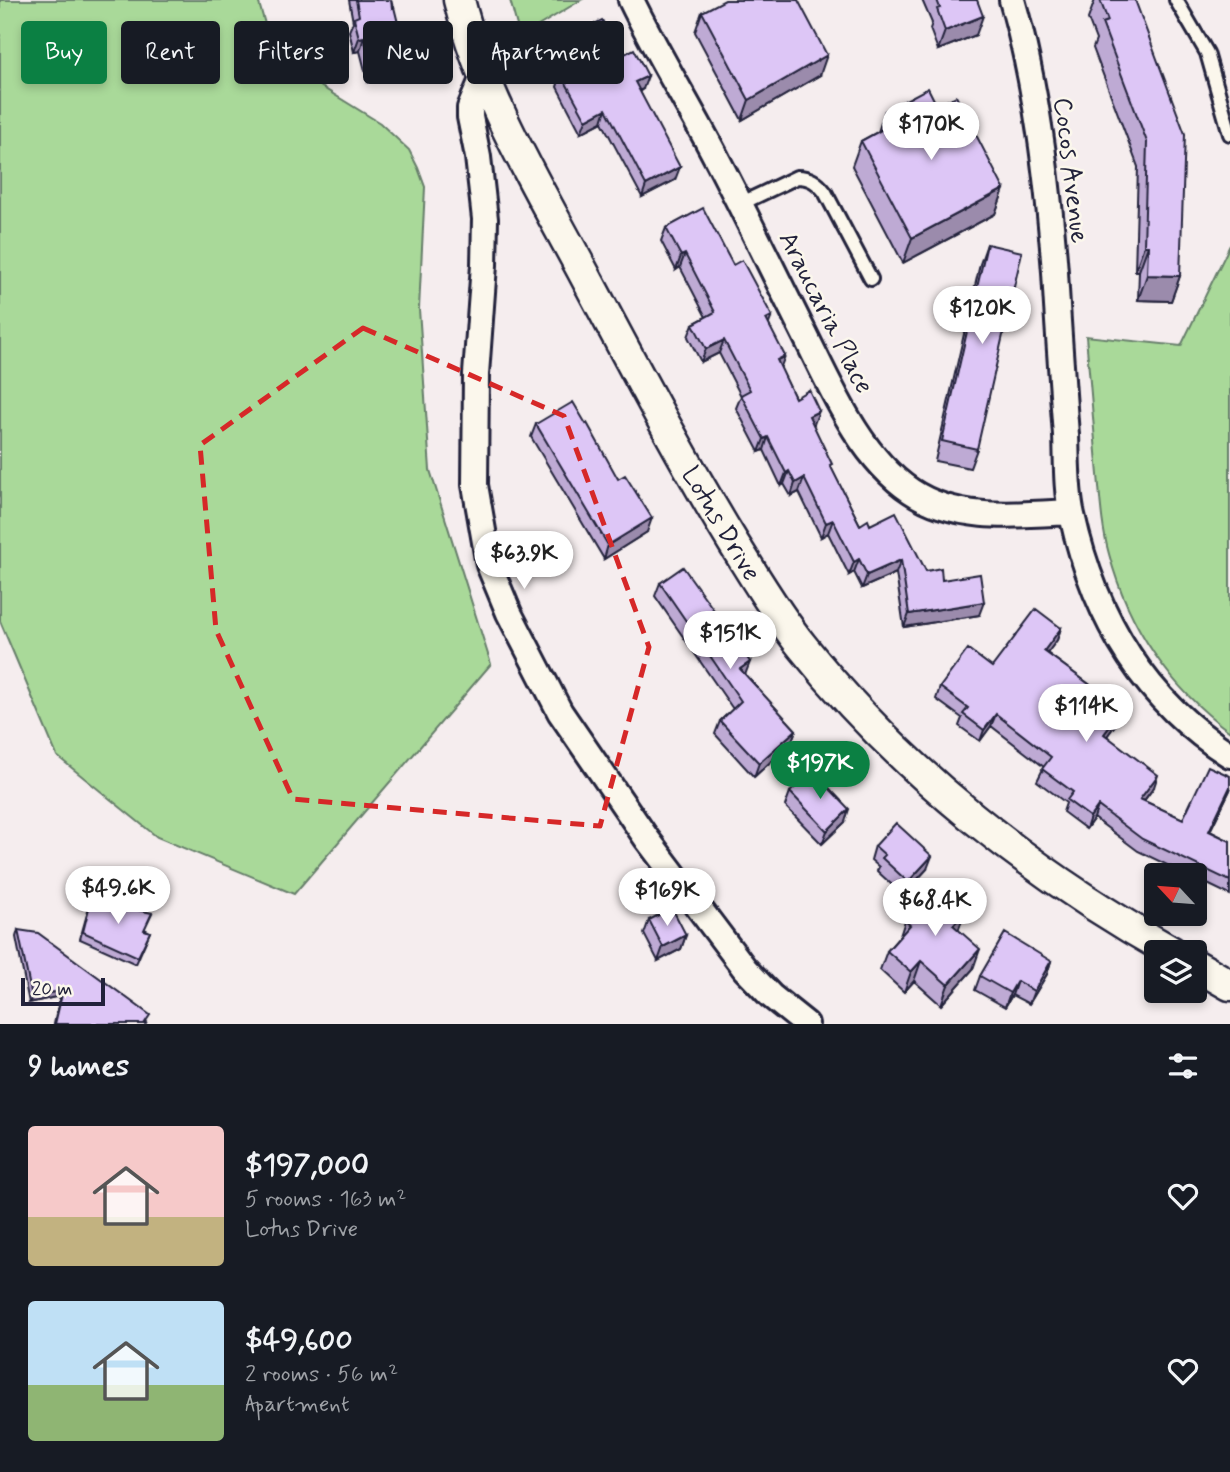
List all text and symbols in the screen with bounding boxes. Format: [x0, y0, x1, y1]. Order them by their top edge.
chip: Buy [21, 21, 107, 84]
chip: Rent [121, 21, 220, 84]
chip: Filters [234, 21, 349, 84]
chip: New [363, 21, 453, 84]
chip: Apartment [467, 21, 624, 84]
street label: Cocos Avenue [1044, 95, 1096, 245]
pin: $170K [882, 102, 980, 162]
text: $170K [898, 110, 964, 140]
street label: Araucaria Place [770, 226, 881, 400]
pin: $120K [933, 286, 1031, 346]
text: $120K [949, 294, 1015, 324]
street label: Lotus Drive [673, 460, 768, 588]
pin: $63.9K [467, 532, 581, 591]
text: $63.9K [490, 539, 558, 569]
pin: $151K [681, 612, 779, 671]
text: $151K [699, 619, 761, 649]
pin: $114K [1037, 684, 1135, 744]
text: $114K [1054, 692, 1118, 722]
pin: $197K [771, 742, 869, 801]
text: $197K [787, 749, 853, 779]
north arrow [1144, 863, 1208, 926]
map controls [1144, 863, 1207, 1003]
pin: $49.6K [61, 866, 175, 926]
pin: $169K [618, 869, 716, 928]
text: $49.6K [81, 874, 155, 904]
text: $169K [635, 876, 699, 906]
pin: $68.4K [878, 878, 992, 938]
text: $68.4K [899, 886, 971, 916]
button: layers [1144, 940, 1207, 1003]
scale bar [21, 975, 105, 1007]
text: 20 m [32, 977, 72, 1002]
text: 9 homes [28, 1047, 129, 1086]
icon: filters [1164, 1047, 1202, 1085]
text: $197,000 [245, 1146, 369, 1185]
icon: home [84, 1154, 168, 1238]
icon: heart [1164, 1177, 1202, 1215]
text: 5 rooms · 163 m² [245, 1185, 407, 1215]
text: Lotus Drive [245, 1215, 358, 1245]
text: $49,600 [245, 1321, 353, 1360]
icon: home [84, 1329, 168, 1413]
icon: heart [1164, 1352, 1202, 1390]
text: 2 rooms · 56 m² [245, 1360, 398, 1390]
text: Apartment [245, 1390, 350, 1420]

